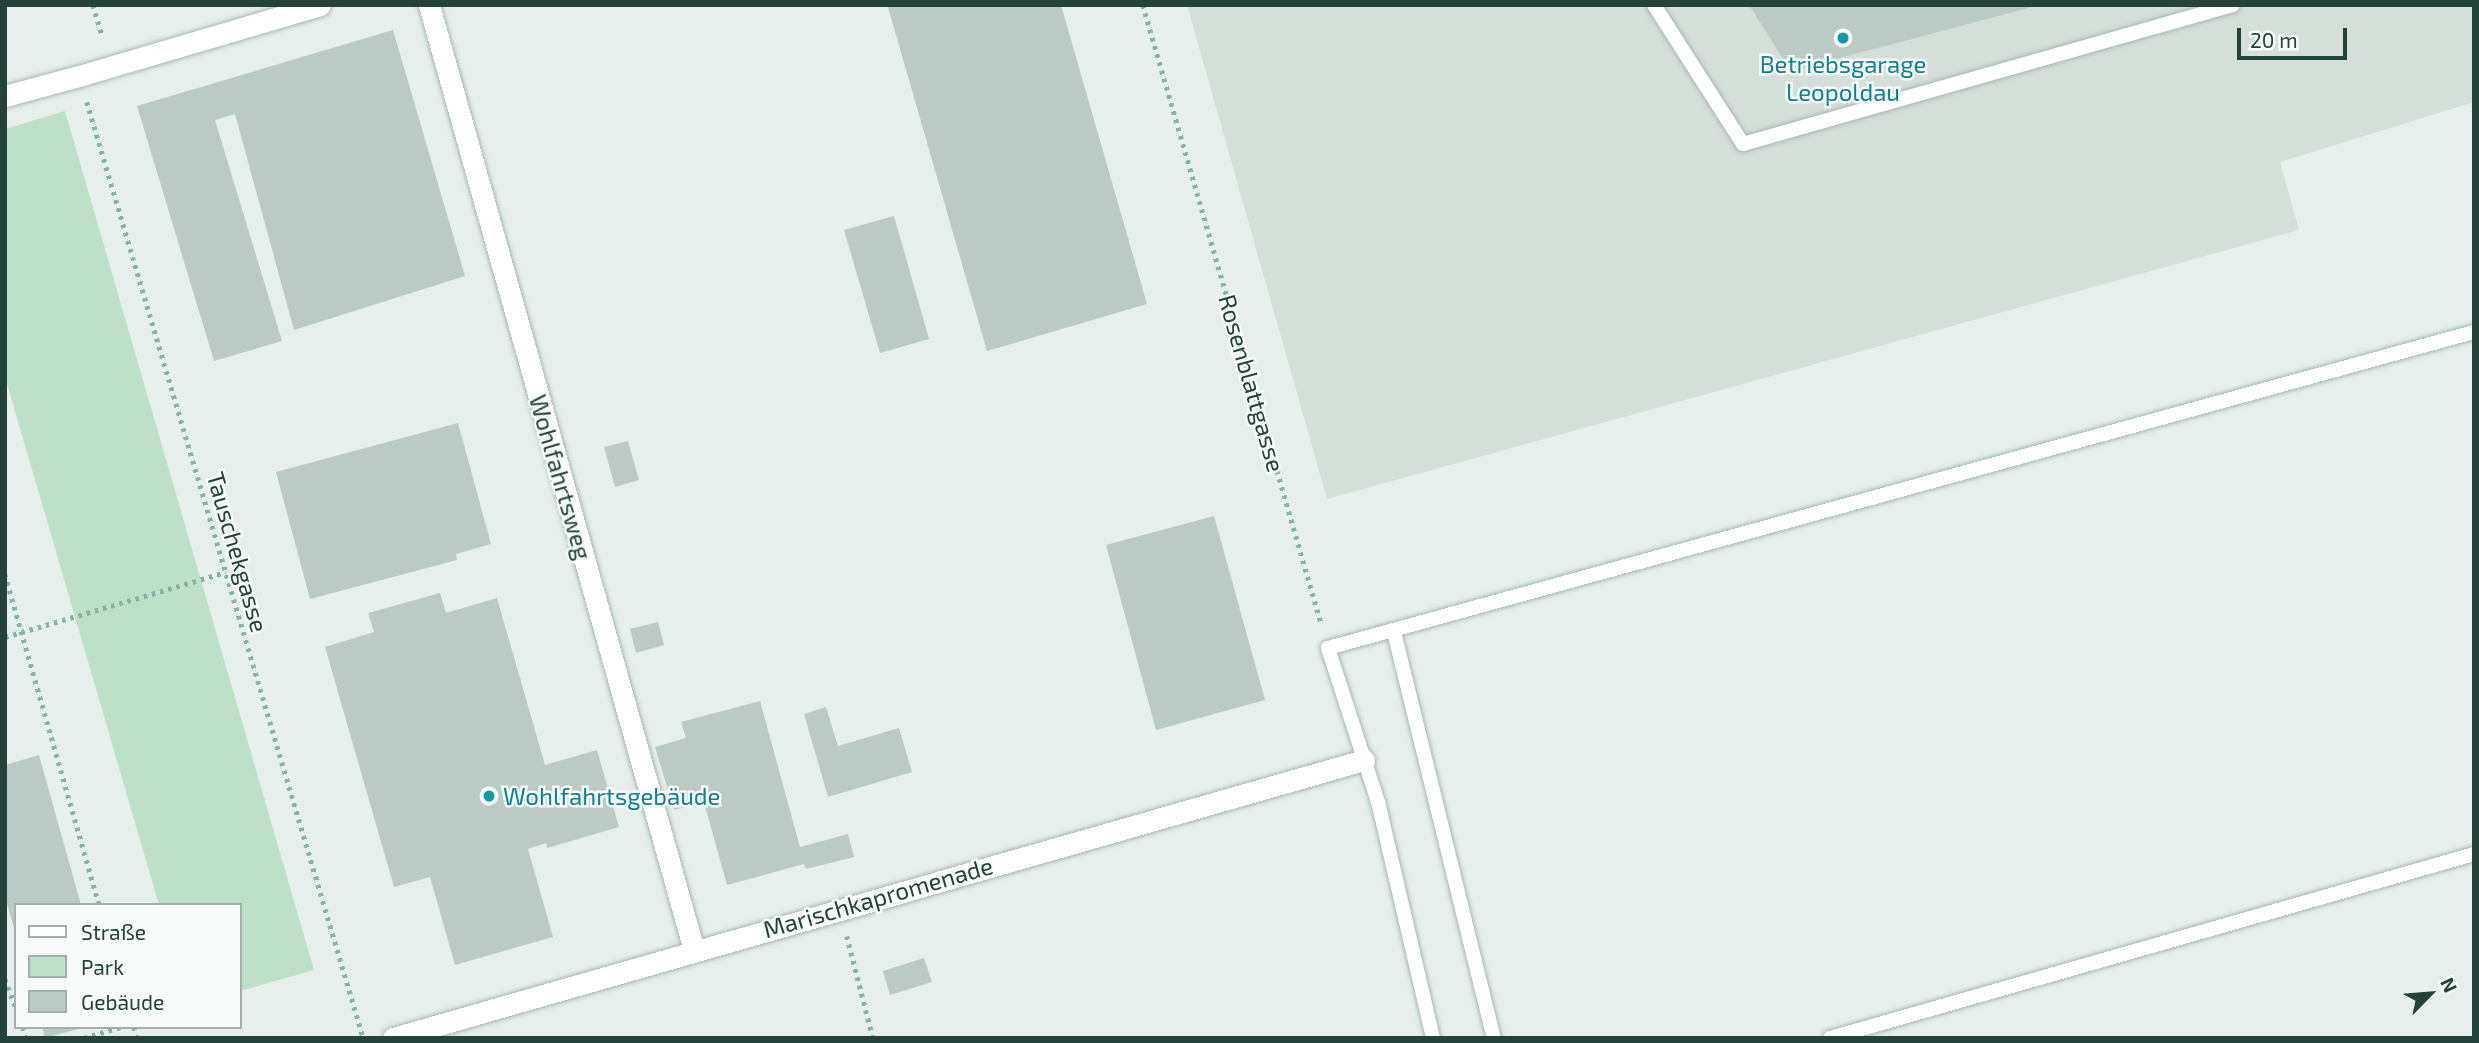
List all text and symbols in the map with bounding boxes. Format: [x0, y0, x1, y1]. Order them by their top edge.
scale bar [2241, 14, 2351, 58]
text: 20 m [2250, 27, 2298, 52]
marker: Betriebsgarage Leopoldau [1835, 30, 1851, 46]
place label: Betriebsgarage Leopoldau [1760, 50, 1926, 106]
street label: Rosenblattgasse [1213, 291, 1291, 475]
street label: Wohlfahrtsweg [524, 391, 598, 563]
street label: Tauschekgasse [201, 469, 275, 635]
place label: Wohlfahrtsgebäude [503, 782, 720, 810]
marker: Wohlfahrtsgebäude [481, 788, 497, 804]
street label: Marischkapromenade [760, 850, 996, 944]
legend [14, 903, 242, 1029]
text: Straße [81, 919, 146, 944]
text: Park [81, 954, 124, 979]
north arrow [2395, 959, 2465, 1029]
text: N [2436, 974, 2463, 996]
text: Gebäude [81, 989, 164, 1014]

